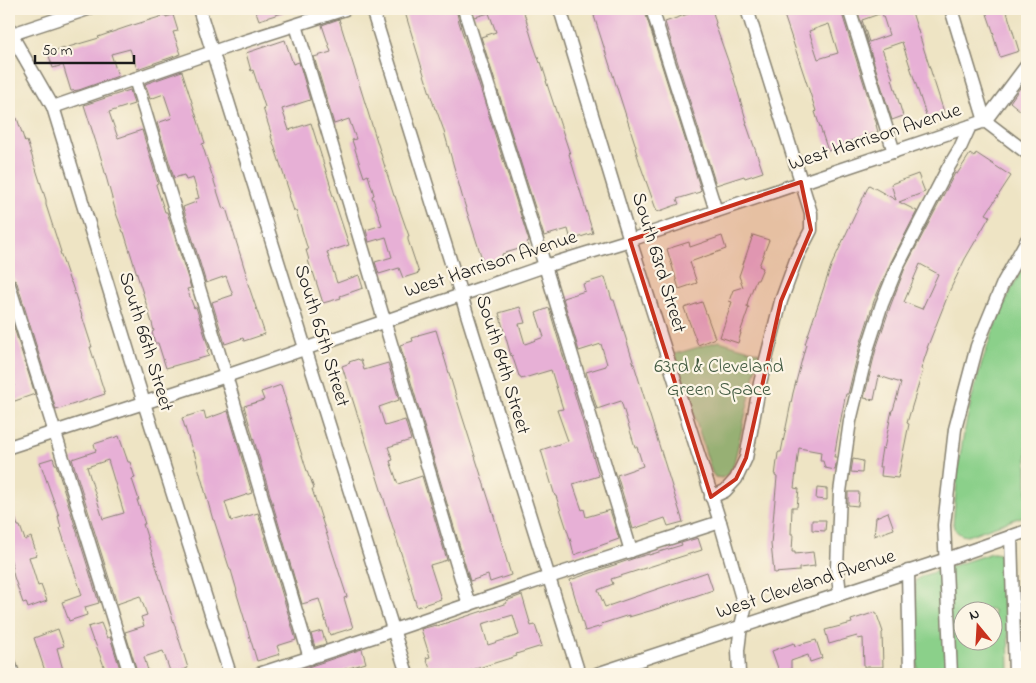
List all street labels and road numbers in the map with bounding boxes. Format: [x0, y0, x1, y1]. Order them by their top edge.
street label: West Harrison Avenue [785, 96, 965, 180]
street label: South 63rd Street [623, 189, 693, 337]
street label: West Harrison Avenue [401, 223, 581, 307]
street label: South 65th Street [286, 261, 357, 411]
street label: South 66th Street [110, 268, 180, 416]
street label: South 64th Street [467, 292, 537, 439]
street label: West Cleveland Avenue [713, 542, 899, 628]

